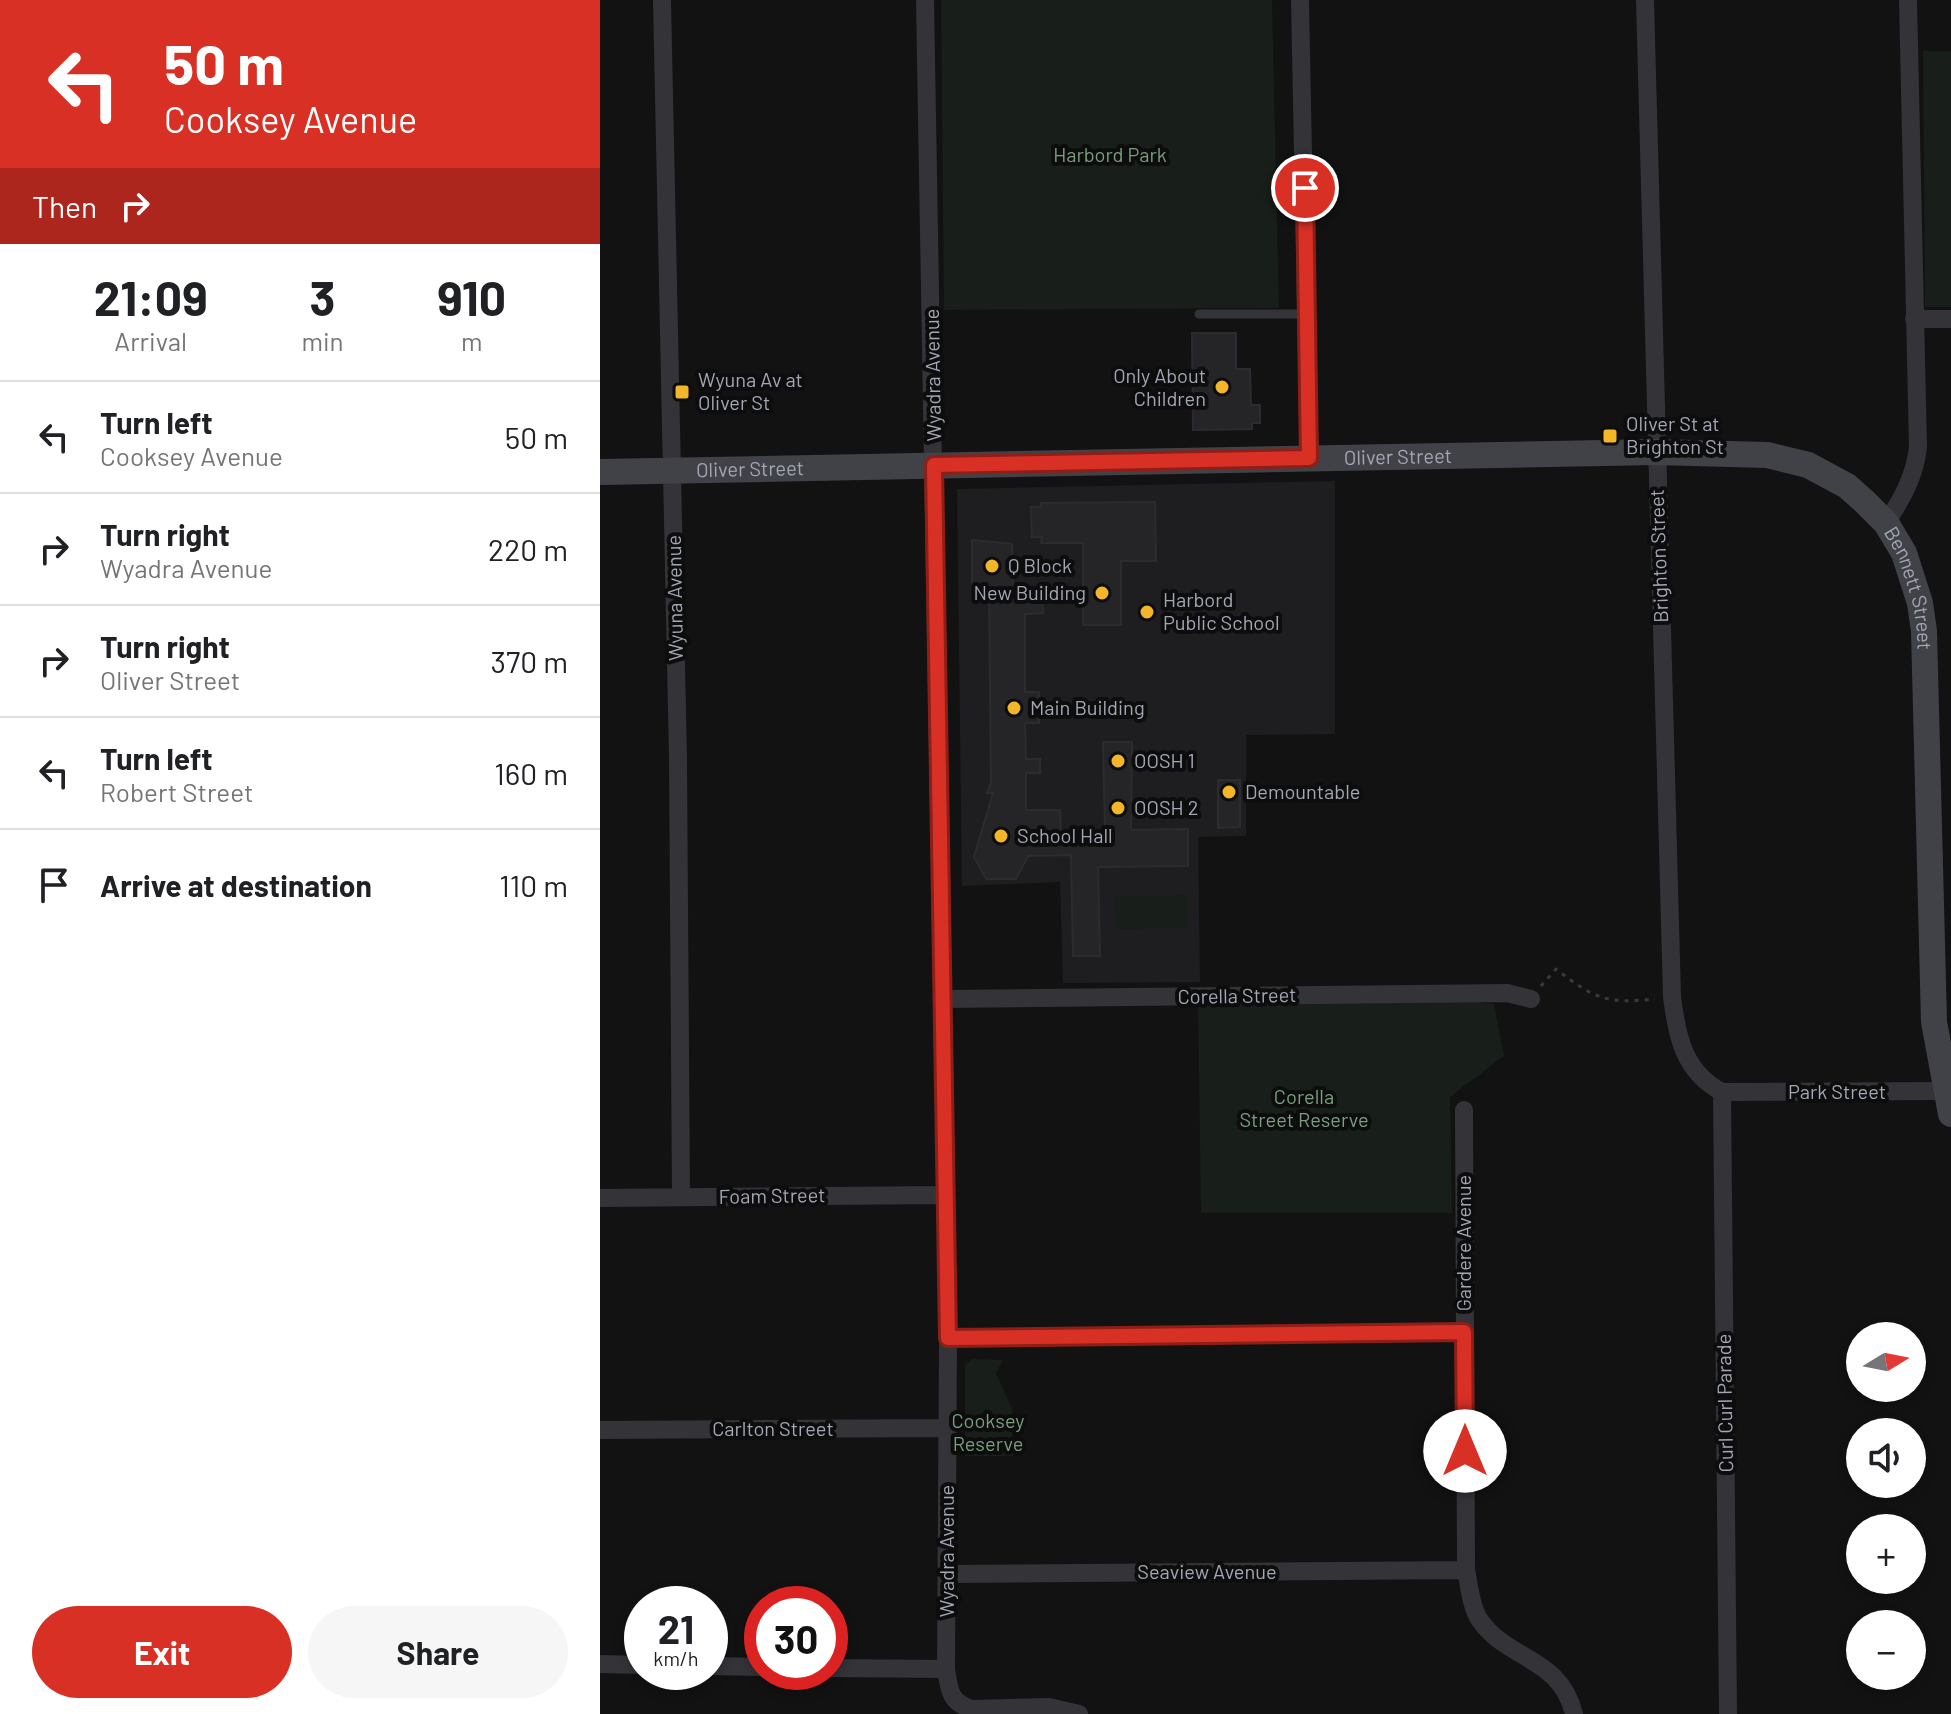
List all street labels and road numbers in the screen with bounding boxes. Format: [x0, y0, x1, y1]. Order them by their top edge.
street label: Wyadra Avenue [919, 309, 945, 441]
street label: Oliver Street [1344, 443, 1452, 469]
street label: Oliver Street [696, 455, 804, 481]
street label: Brighton Street [1644, 489, 1672, 623]
street label: Bennett Street [1880, 522, 1937, 650]
street label: Wyuna Avenue [661, 535, 687, 661]
street label: Corella Street [1177, 982, 1297, 1008]
street label: Park Street [1788, 1079, 1886, 1103]
street label: Gardere Avenue [1451, 1175, 1475, 1311]
street label: Foam Street [718, 1182, 826, 1208]
street label: Curl Curl Parade [1711, 1334, 1737, 1472]
street label: Carlton Street [712, 1416, 834, 1440]
street label: Wyadra Avenue [934, 1485, 958, 1617]
street label: Seaview Avenue [1137, 1559, 1277, 1583]

